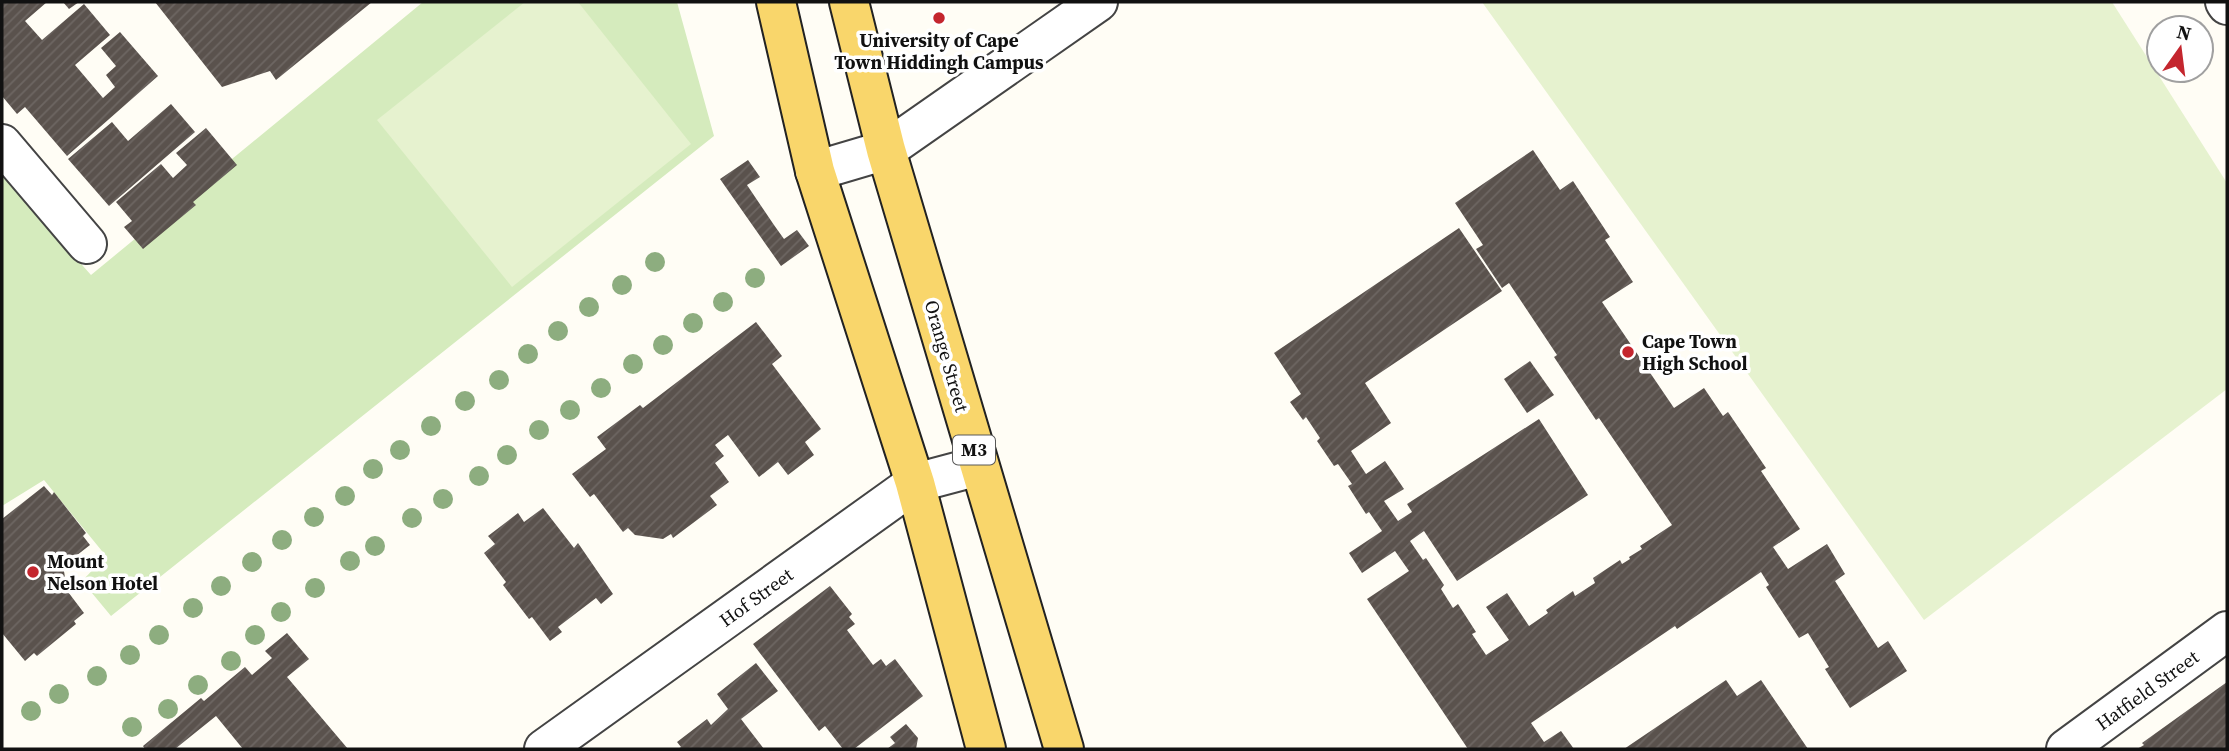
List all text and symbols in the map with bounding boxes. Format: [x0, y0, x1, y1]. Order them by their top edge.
marker: University of Cape Town Hiddingh Campus [931, 10, 947, 26]
north arrow [2145, 14, 2215, 84]
text: N [2174, 18, 2194, 47]
place label: University of Cape Town Hiddingh Campus [834, 27, 1044, 75]
street label: Orange Street [919, 297, 976, 416]
place label: Cape Town High School [1642, 328, 1748, 376]
marker: Cape Town High School [1620, 344, 1636, 360]
road number: M3 [953, 436, 995, 464]
place label: Mount Nelson Hotel [47, 548, 158, 596]
street label: Hof Street [714, 561, 799, 633]
marker: Mount Nelson Hotel [25, 564, 41, 580]
street label: Hatfield Street [2090, 643, 2204, 736]

